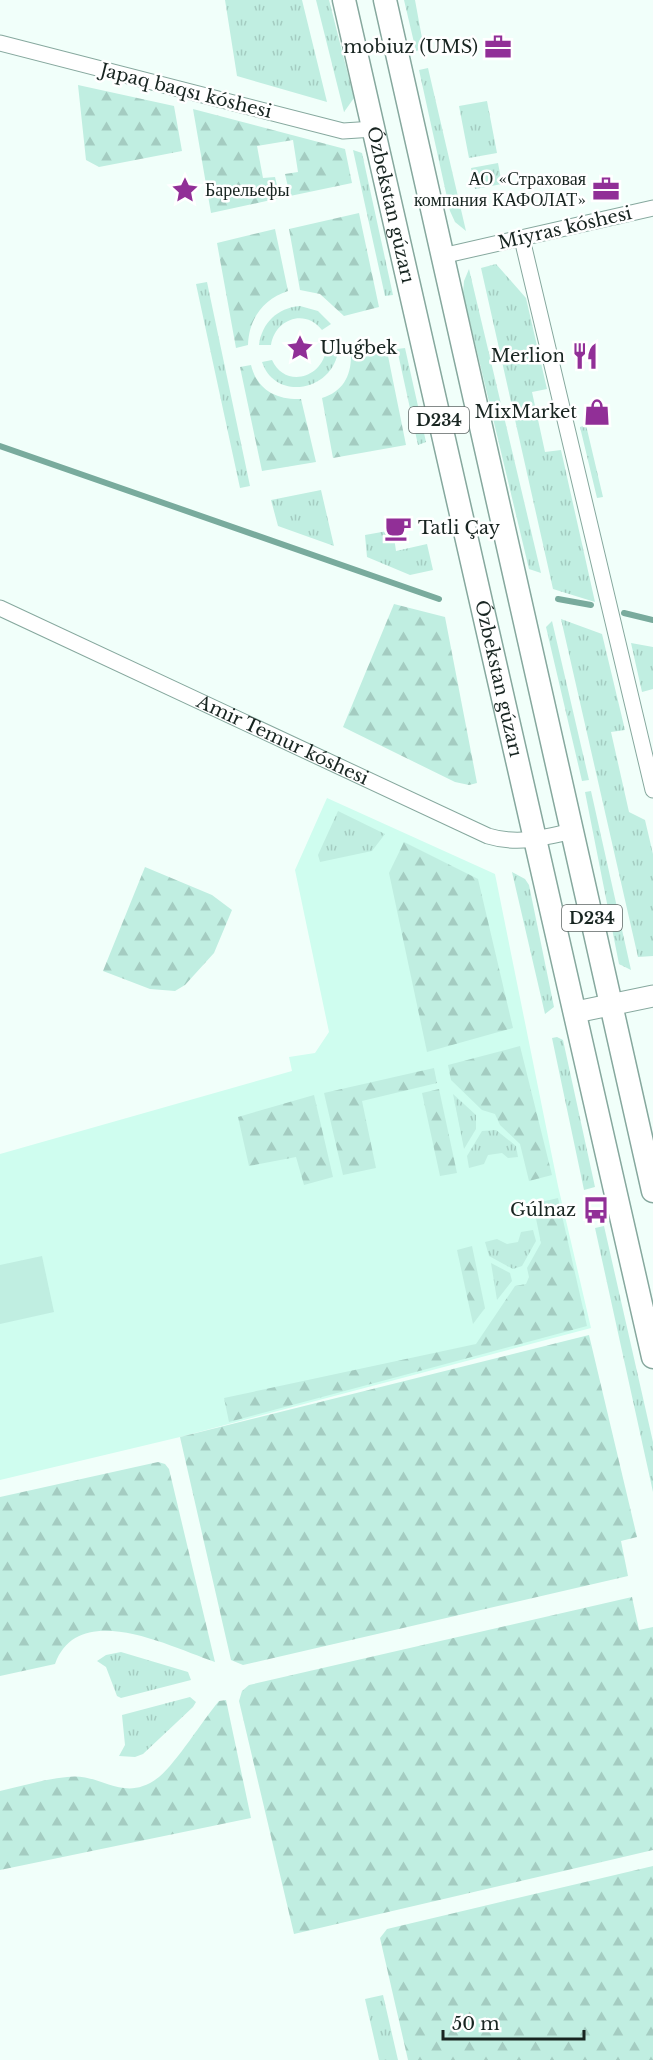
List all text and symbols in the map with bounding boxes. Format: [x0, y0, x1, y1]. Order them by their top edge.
office icon: mobiuz (UMS) [483, 32, 513, 62]
place label: mobiuz (UMS) [343, 36, 478, 58]
street label: Japaq baqsı kóshesi [96, 59, 274, 123]
street label: Ózbekstan gúzarı [362, 124, 419, 285]
place label: АО «Страховая компания КАФОЛАТ» [414, 168, 586, 211]
office icon: АО «Страховая компания КАФОЛАТ» [591, 174, 621, 204]
place icon: Барельефы [170, 175, 200, 205]
place label: Барельефы [205, 179, 289, 201]
street label: Miyras kóshesi [496, 202, 634, 254]
place icon: Uluǵbek [285, 333, 315, 363]
place label: Uluǵbek [320, 337, 397, 359]
restaurant icon: Merlion [570, 341, 600, 371]
place label: Merlion [491, 345, 565, 367]
shop icon: MixMarket [582, 397, 612, 427]
place label: MixMarket [475, 401, 577, 423]
road number: D234 [409, 407, 469, 433]
cafe icon: Tatli Çay [383, 513, 413, 543]
place label: Tatli Çay [418, 517, 501, 539]
street label: Ózbekstan gúzarı [470, 598, 527, 759]
street label: Amir Temur kóshesi [192, 690, 372, 790]
road number: D234 [562, 905, 622, 931]
bus stop icon: Gúlnaz [581, 1195, 611, 1225]
place label: Gúlnaz [510, 1199, 576, 1221]
scale bar [443, 2003, 584, 2041]
text: 50 m [452, 2013, 500, 2035]

